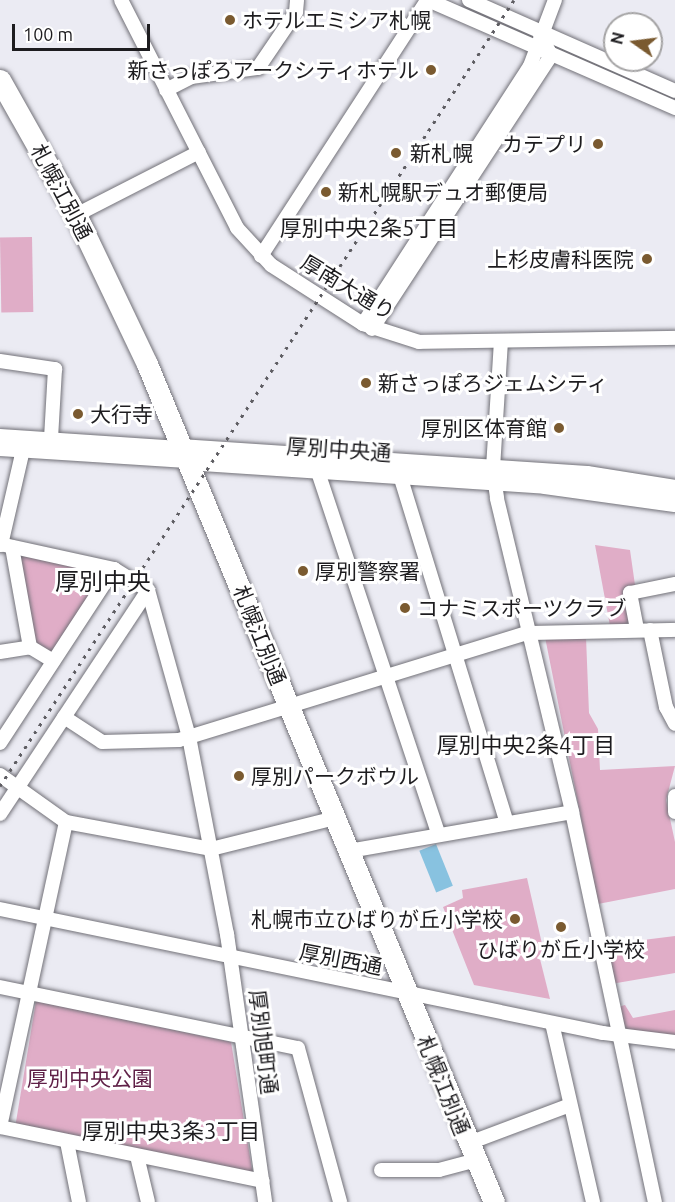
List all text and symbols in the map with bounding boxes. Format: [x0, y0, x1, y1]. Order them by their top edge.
place label: ホテルエミシア札幌 [242, 7, 431, 33]
scale bar [15, 12, 153, 50]
north arrow [603, 12, 663, 72]
marker: ホテルエミシア札幌 [223, 13, 237, 27]
text: 100 m [23, 24, 73, 44]
text: N [607, 30, 628, 46]
place label: 新さっぽろアークシティホテル [126, 57, 419, 83]
marker: 新さっぽろアークシティホテル [424, 63, 438, 77]
place label: カテプリ [502, 131, 586, 157]
marker: カテプリ [591, 137, 605, 151]
street label: 札幌江別通 [26, 140, 98, 244]
place label: 新札幌 [410, 140, 473, 166]
marker: 新札幌 [387, 144, 405, 162]
place label: 新札幌駅デュオ郵便局 [338, 179, 548, 205]
marker: 新札幌駅デュオ郵便局 [319, 185, 333, 199]
district label: 厚別中央2条5丁目 [280, 215, 458, 241]
place label: 上杉皮膚科医院 [487, 246, 634, 272]
street label: 厚南大通り [297, 249, 399, 325]
marker: 上杉皮膚科医院 [638, 250, 656, 268]
place label: 新さっぽろジェムシティ [378, 370, 609, 396]
marker: 新さっぽろジェムシティ [359, 376, 373, 390]
place label: 大行寺 [90, 401, 153, 427]
marker: 大行寺 [71, 407, 85, 421]
place label: 厚別区体育館 [421, 415, 547, 441]
marker: 厚別区体育館 [552, 421, 566, 435]
street label: 厚別中央通 [286, 433, 392, 465]
place label: 厚別警察署 [315, 558, 420, 584]
marker: 厚別警察署 [296, 564, 310, 578]
district label: 厚別中央 [55, 568, 151, 596]
street label: 札幌江別通 [229, 582, 291, 688]
place label: コナミスポーツクラブ [417, 595, 627, 621]
marker: コナミスポーツクラブ [398, 601, 412, 615]
district label: 厚別中央2条4丁目 [437, 732, 615, 758]
place label: 厚別パークボウル [251, 763, 419, 789]
marker: 厚別パークボウル [232, 769, 246, 783]
place label: 札幌市立ひばりが丘小学校 [251, 906, 503, 932]
marker: 札幌市立ひばりが丘小学校 [508, 912, 522, 926]
marker: ひばりが丘小学校 [554, 920, 568, 934]
place label: ひばりが丘小学校 [477, 936, 645, 962]
street label: 厚別西通 [297, 939, 385, 979]
street label: 厚別旭町通 [245, 988, 283, 1096]
street label: 札幌江別通 [413, 1032, 475, 1138]
park label: 厚別中央公園 [27, 1065, 153, 1091]
district label: 厚別中央3条3丁目 [82, 1118, 260, 1144]

